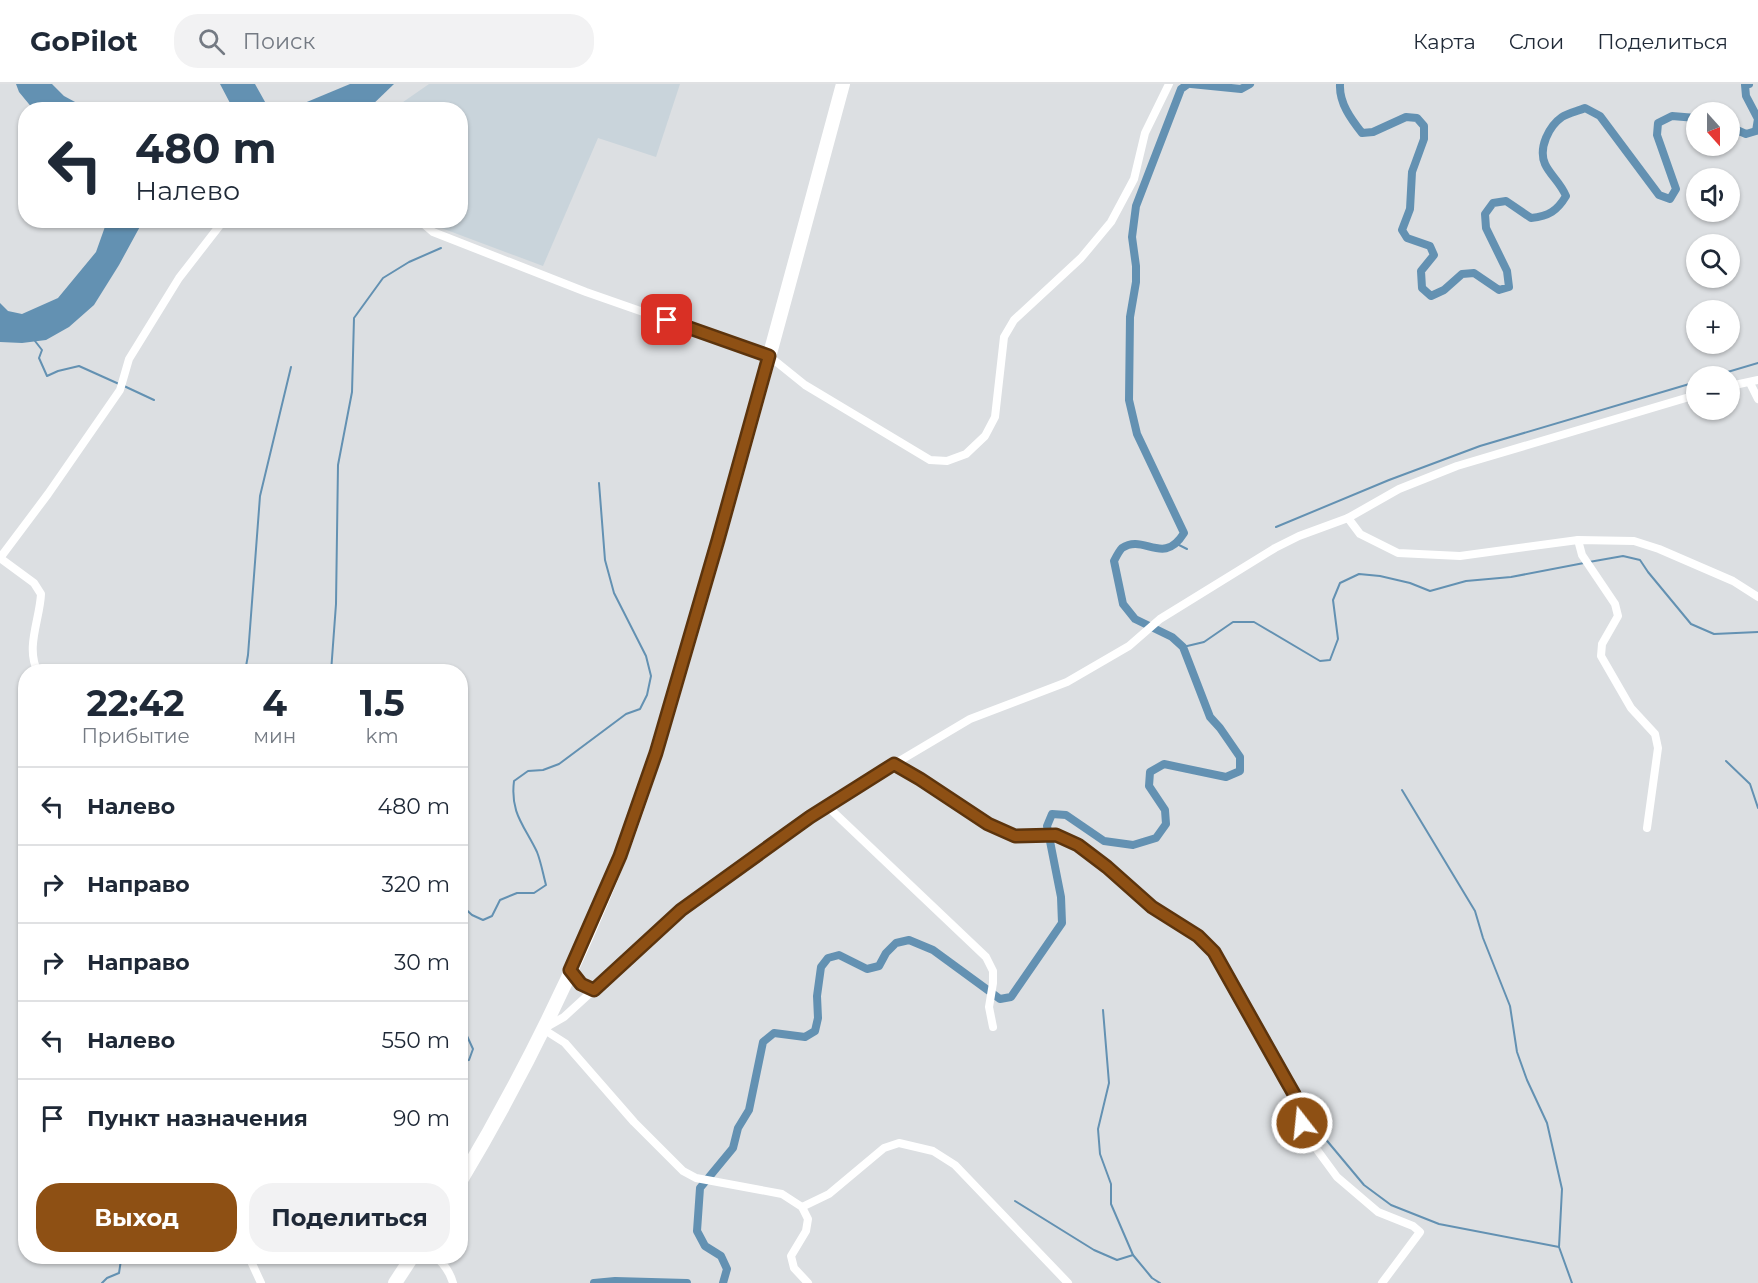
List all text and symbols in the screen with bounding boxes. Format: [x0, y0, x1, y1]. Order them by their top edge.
search box [174, 14, 594, 68]
text: GoPilot [30, 24, 138, 58]
icon: search [195, 25, 228, 58]
text: Поиск [243, 28, 315, 55]
text: Карта [1413, 29, 1476, 54]
text: Слои [1509, 29, 1564, 54]
text: Поделиться [1597, 29, 1728, 54]
north arrow [1686, 102, 1740, 156]
map controls [1686, 102, 1740, 420]
text: 480 m [135, 122, 277, 174]
icon: left [36, 126, 114, 204]
button: sound [1686, 168, 1740, 222]
text: Налево [135, 174, 240, 207]
button: search [1686, 234, 1740, 288]
pin [641, 294, 692, 345]
button: + [1686, 300, 1740, 354]
icon: arrive [650, 303, 683, 336]
button: − [1686, 366, 1740, 420]
text: 22:42 [87, 681, 185, 725]
text: 4 [262, 681, 287, 725]
text: 1.5 [360, 681, 405, 725]
text: Прибытие [81, 724, 190, 748]
text: мин [253, 724, 296, 748]
text: km [366, 724, 399, 748]
icon: left [36, 790, 69, 823]
text: Налево [87, 793, 175, 820]
text: 480 m [378, 793, 450, 820]
icon: right [36, 868, 69, 901]
text: Направо [87, 871, 190, 898]
text: 320 m [382, 871, 450, 898]
icon: right [36, 946, 69, 979]
text: Направо [87, 949, 190, 976]
text: 30 m [394, 949, 450, 976]
icon: left [36, 1024, 69, 1057]
text: Налево [87, 1027, 175, 1054]
text: 550 m [382, 1027, 450, 1054]
position arrow [1270, 1091, 1334, 1155]
icon: arrive [36, 1102, 69, 1135]
text: Пункт назначения [87, 1105, 308, 1132]
text: 90 m [393, 1105, 450, 1132]
button: Выход [36, 1183, 237, 1252]
button: Поделиться [249, 1183, 450, 1252]

